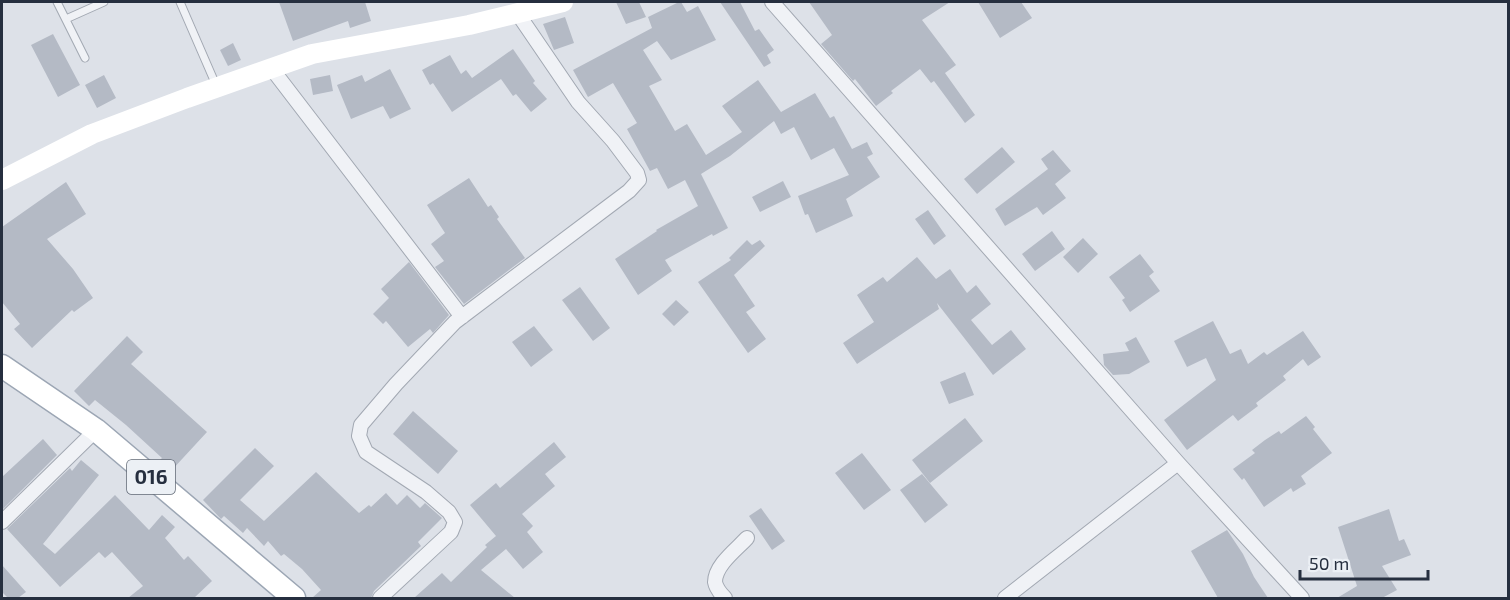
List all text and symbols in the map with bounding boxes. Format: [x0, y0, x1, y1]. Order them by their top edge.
road number: 016 [127, 460, 175, 494]
scale bar [1300, 543, 1428, 581]
text: 50 m [1309, 552, 1349, 574]

